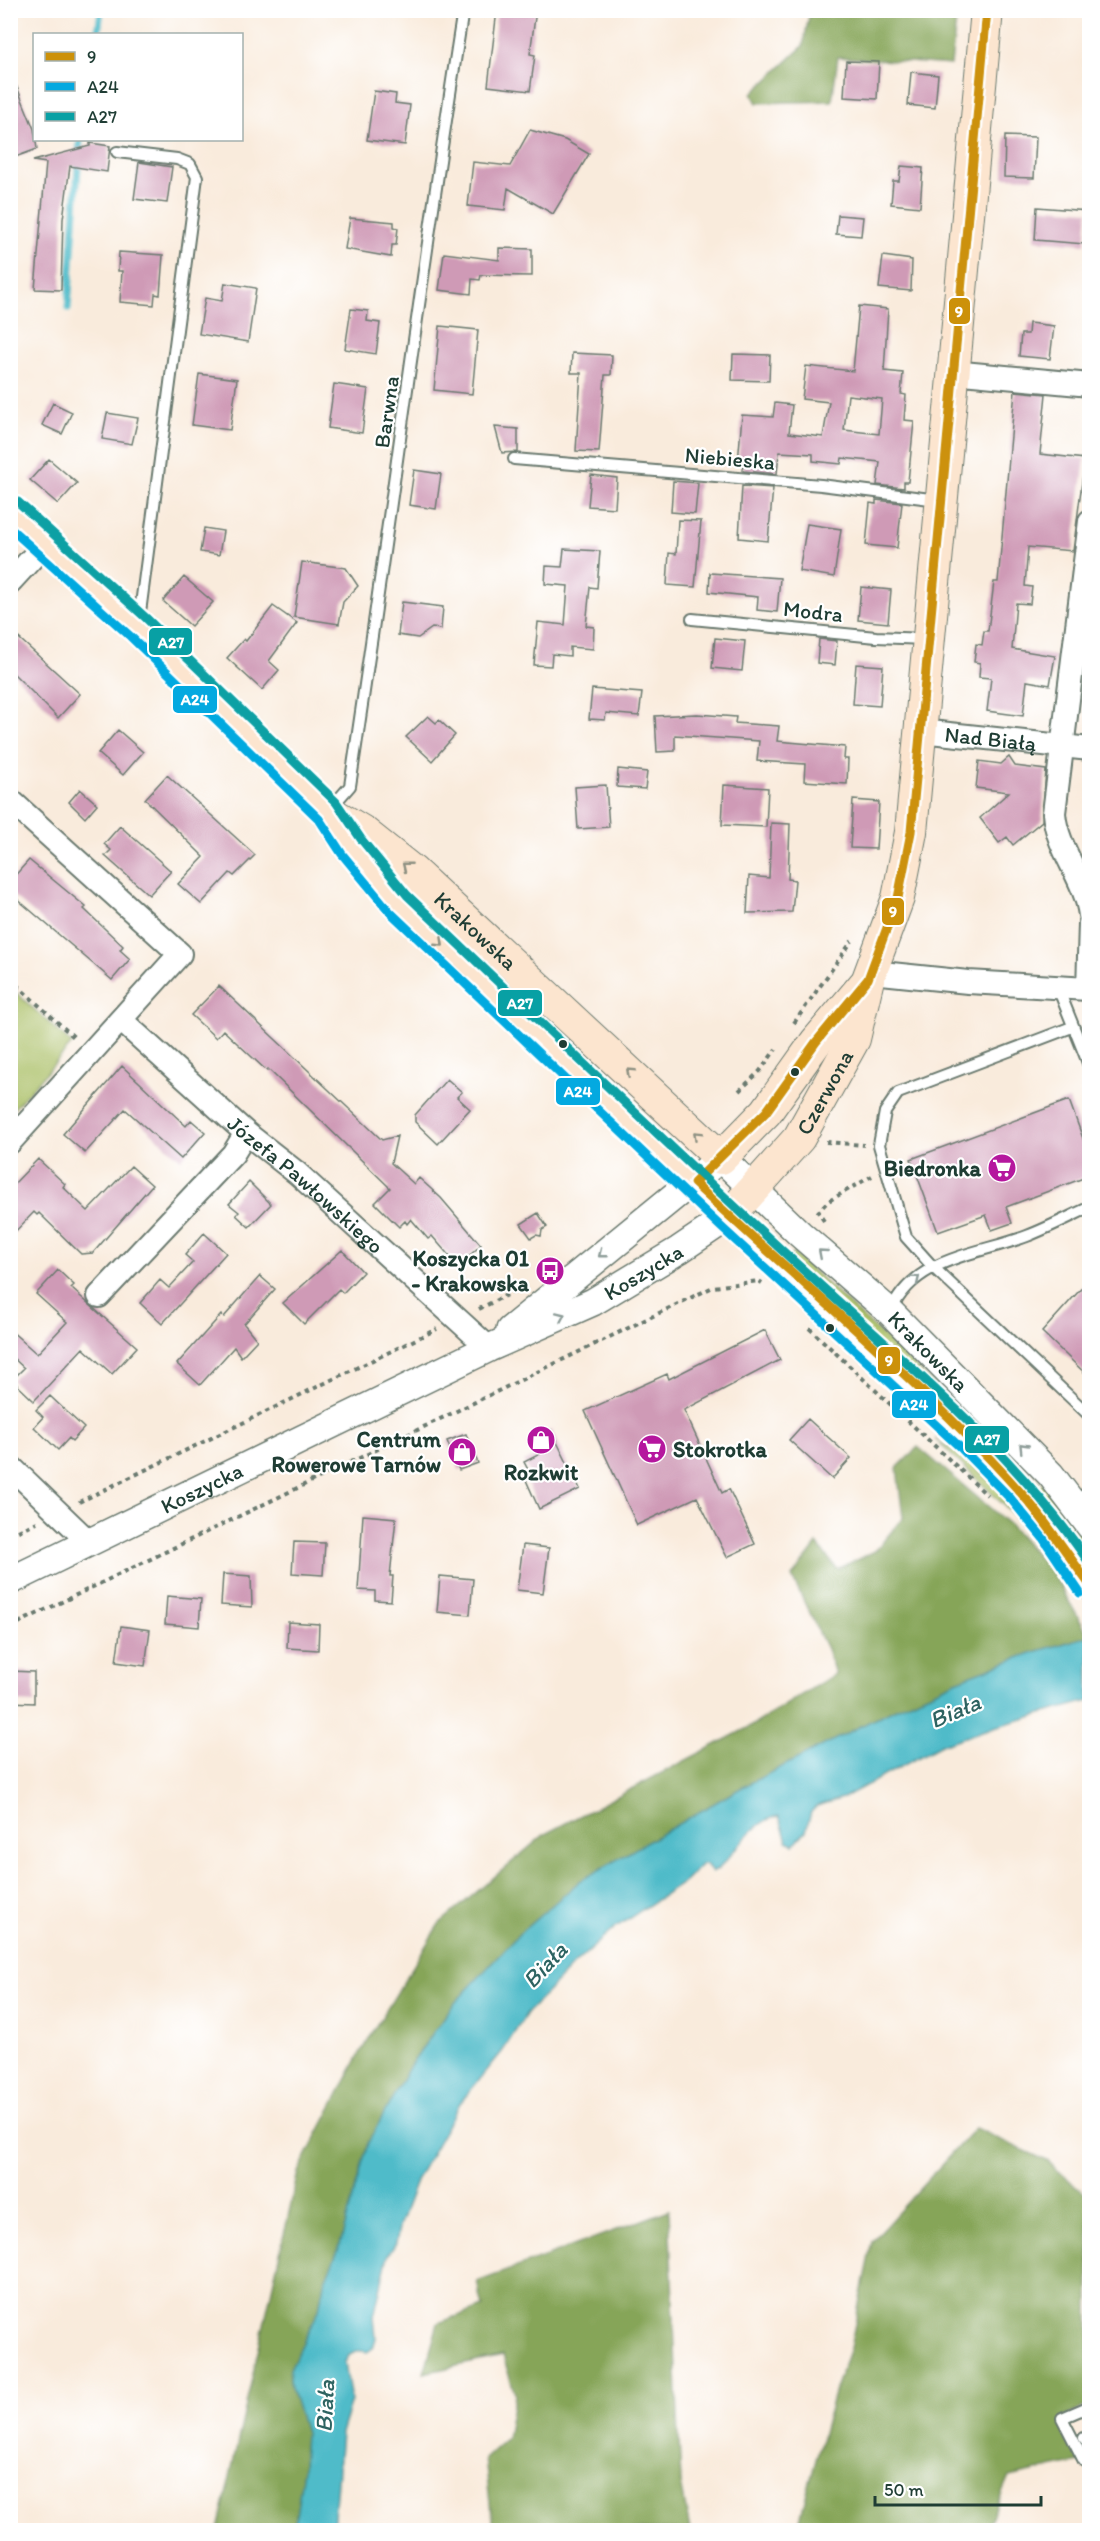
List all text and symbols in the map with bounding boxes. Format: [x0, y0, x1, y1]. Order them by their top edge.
legend [33, 33, 243, 141]
text: 9 [87, 46, 96, 68]
text: A24 [87, 76, 119, 98]
text: A27 [87, 106, 117, 128]
line badge: 9 [948, 297, 971, 325]
text: 9 [955, 302, 963, 321]
street label: Barwna [368, 374, 405, 450]
street label: Niebieska [684, 441, 776, 476]
street label: Modra [782, 595, 844, 628]
line badge: A27 [148, 627, 193, 656]
text: A27 [157, 633, 184, 652]
line badge: A24 [172, 685, 218, 714]
text: A24 [180, 690, 210, 709]
street label: Nad Białą [943, 721, 1038, 757]
one-way arrow [401, 863, 412, 874]
street label: Krakowska [428, 886, 523, 976]
line badge: 9 [881, 897, 905, 926]
text: 9 [889, 902, 897, 921]
one-way arrow [433, 935, 444, 946]
line badge: A27 [497, 989, 543, 1017]
text: A27 [506, 994, 533, 1013]
unlabelled marker [557, 1038, 569, 1050]
street label: Czerwona [791, 1045, 860, 1140]
unlabelled marker [789, 1066, 801, 1078]
one-way arrow [626, 1068, 636, 1079]
line badge: A24 [555, 1077, 601, 1106]
text: A24 [563, 1082, 593, 1101]
street label: Józefa Pawłowskiego [222, 1110, 389, 1259]
one-way arrow [694, 1131, 704, 1142]
supermarket icon: Biedronka [986, 1152, 1018, 1184]
place label: Biedronka [884, 1155, 982, 1182]
street label: Koszycka [599, 1238, 688, 1306]
place label: Koszycka 01 - Krakowska [411, 1245, 530, 1297]
one-way arrow [597, 1247, 608, 1258]
one-way arrow [818, 1249, 829, 1260]
bus stop icon: Koszycka 01 - Krakowska [534, 1255, 566, 1287]
one-way arrow [909, 1275, 920, 1286]
street label: Krakowska [882, 1305, 975, 1398]
one-way arrow [555, 1311, 566, 1323]
unlabelled marker [824, 1322, 836, 1334]
line badge: 9 [877, 1346, 901, 1375]
text: 9 [885, 1351, 893, 1370]
line badge: A24 [891, 1390, 937, 1419]
text: A24 [899, 1395, 929, 1414]
shop icon: Rozkwit [525, 1424, 557, 1456]
line badge: A27 [964, 1425, 1010, 1454]
place label: Centrum Rowerowe Tarnów [271, 1426, 441, 1478]
text: A27 [973, 1430, 1000, 1449]
supermarket icon: Stokrotka [636, 1433, 668, 1465]
shop icon: Centrum Rowerowe Tarnów [446, 1436, 478, 1468]
place label: Stokrotka [673, 1436, 768, 1463]
one-way arrow [1020, 1443, 1031, 1454]
street label: Koszycka [156, 1457, 247, 1520]
place label: Rozkwit [504, 1459, 579, 1486]
water label: Biała [925, 1687, 985, 1734]
water label: Biała [516, 1935, 574, 1994]
water label: Biała [309, 2378, 340, 2433]
scale bar [875, 2469, 1042, 2507]
text: 50 m [884, 2479, 924, 2501]

